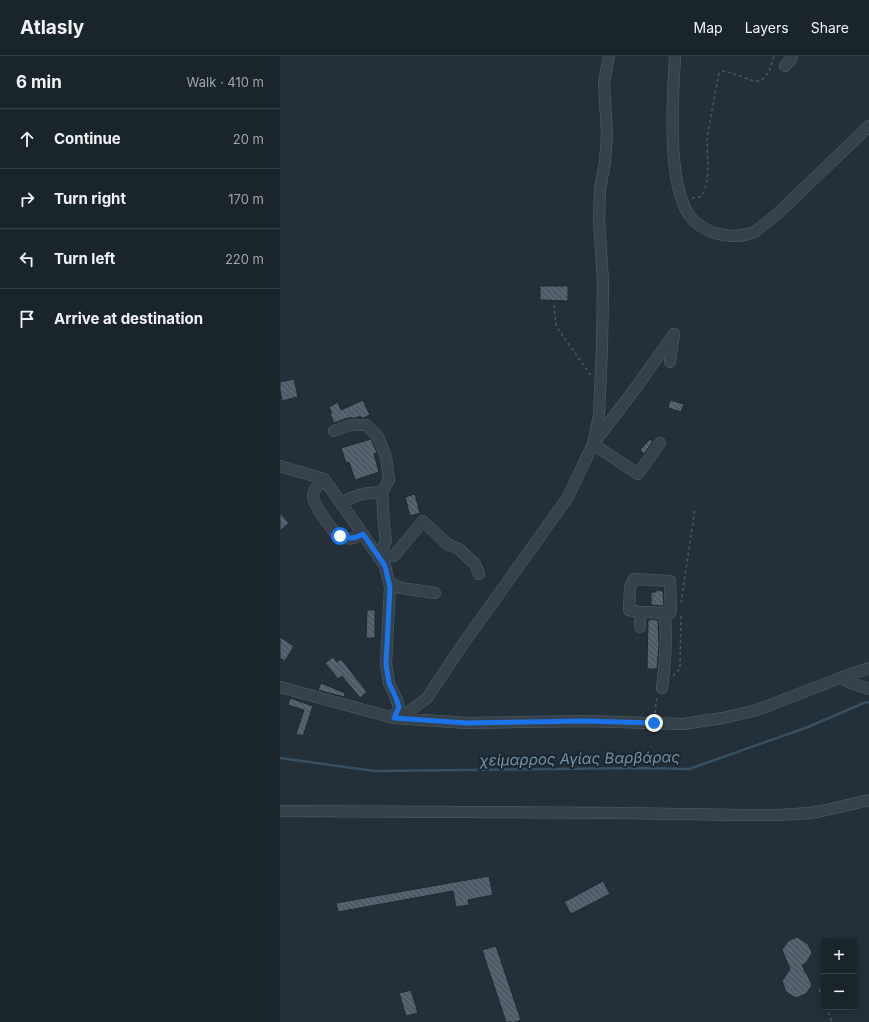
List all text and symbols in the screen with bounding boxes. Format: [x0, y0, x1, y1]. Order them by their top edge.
text: Atlasly [20, 16, 84, 39]
text: Map [694, 19, 723, 36]
text: Layers [745, 19, 789, 36]
text: Share [811, 19, 849, 36]
text: 6 min [16, 72, 62, 92]
text: Walk · 410 m [187, 74, 264, 90]
icon: ahead [16, 128, 38, 150]
text: Continue [54, 129, 121, 148]
text: 20 m [233, 131, 264, 147]
icon: right [16, 188, 38, 210]
text: Turn right [54, 189, 126, 208]
text: 170 m [228, 191, 264, 207]
icon: left [16, 248, 38, 270]
text: Turn left [54, 249, 115, 268]
text: 220 m [225, 251, 264, 267]
icon: arrive [16, 308, 38, 330]
text: Arrive at destination [54, 309, 203, 328]
route start [331, 527, 349, 545]
route end [645, 714, 663, 732]
water label: χείμαρρος Αγίας Βαρβάρας [479, 747, 681, 770]
map controls [821, 938, 857, 1010]
button: + [821, 938, 857, 974]
button: − [821, 974, 857, 1010]

